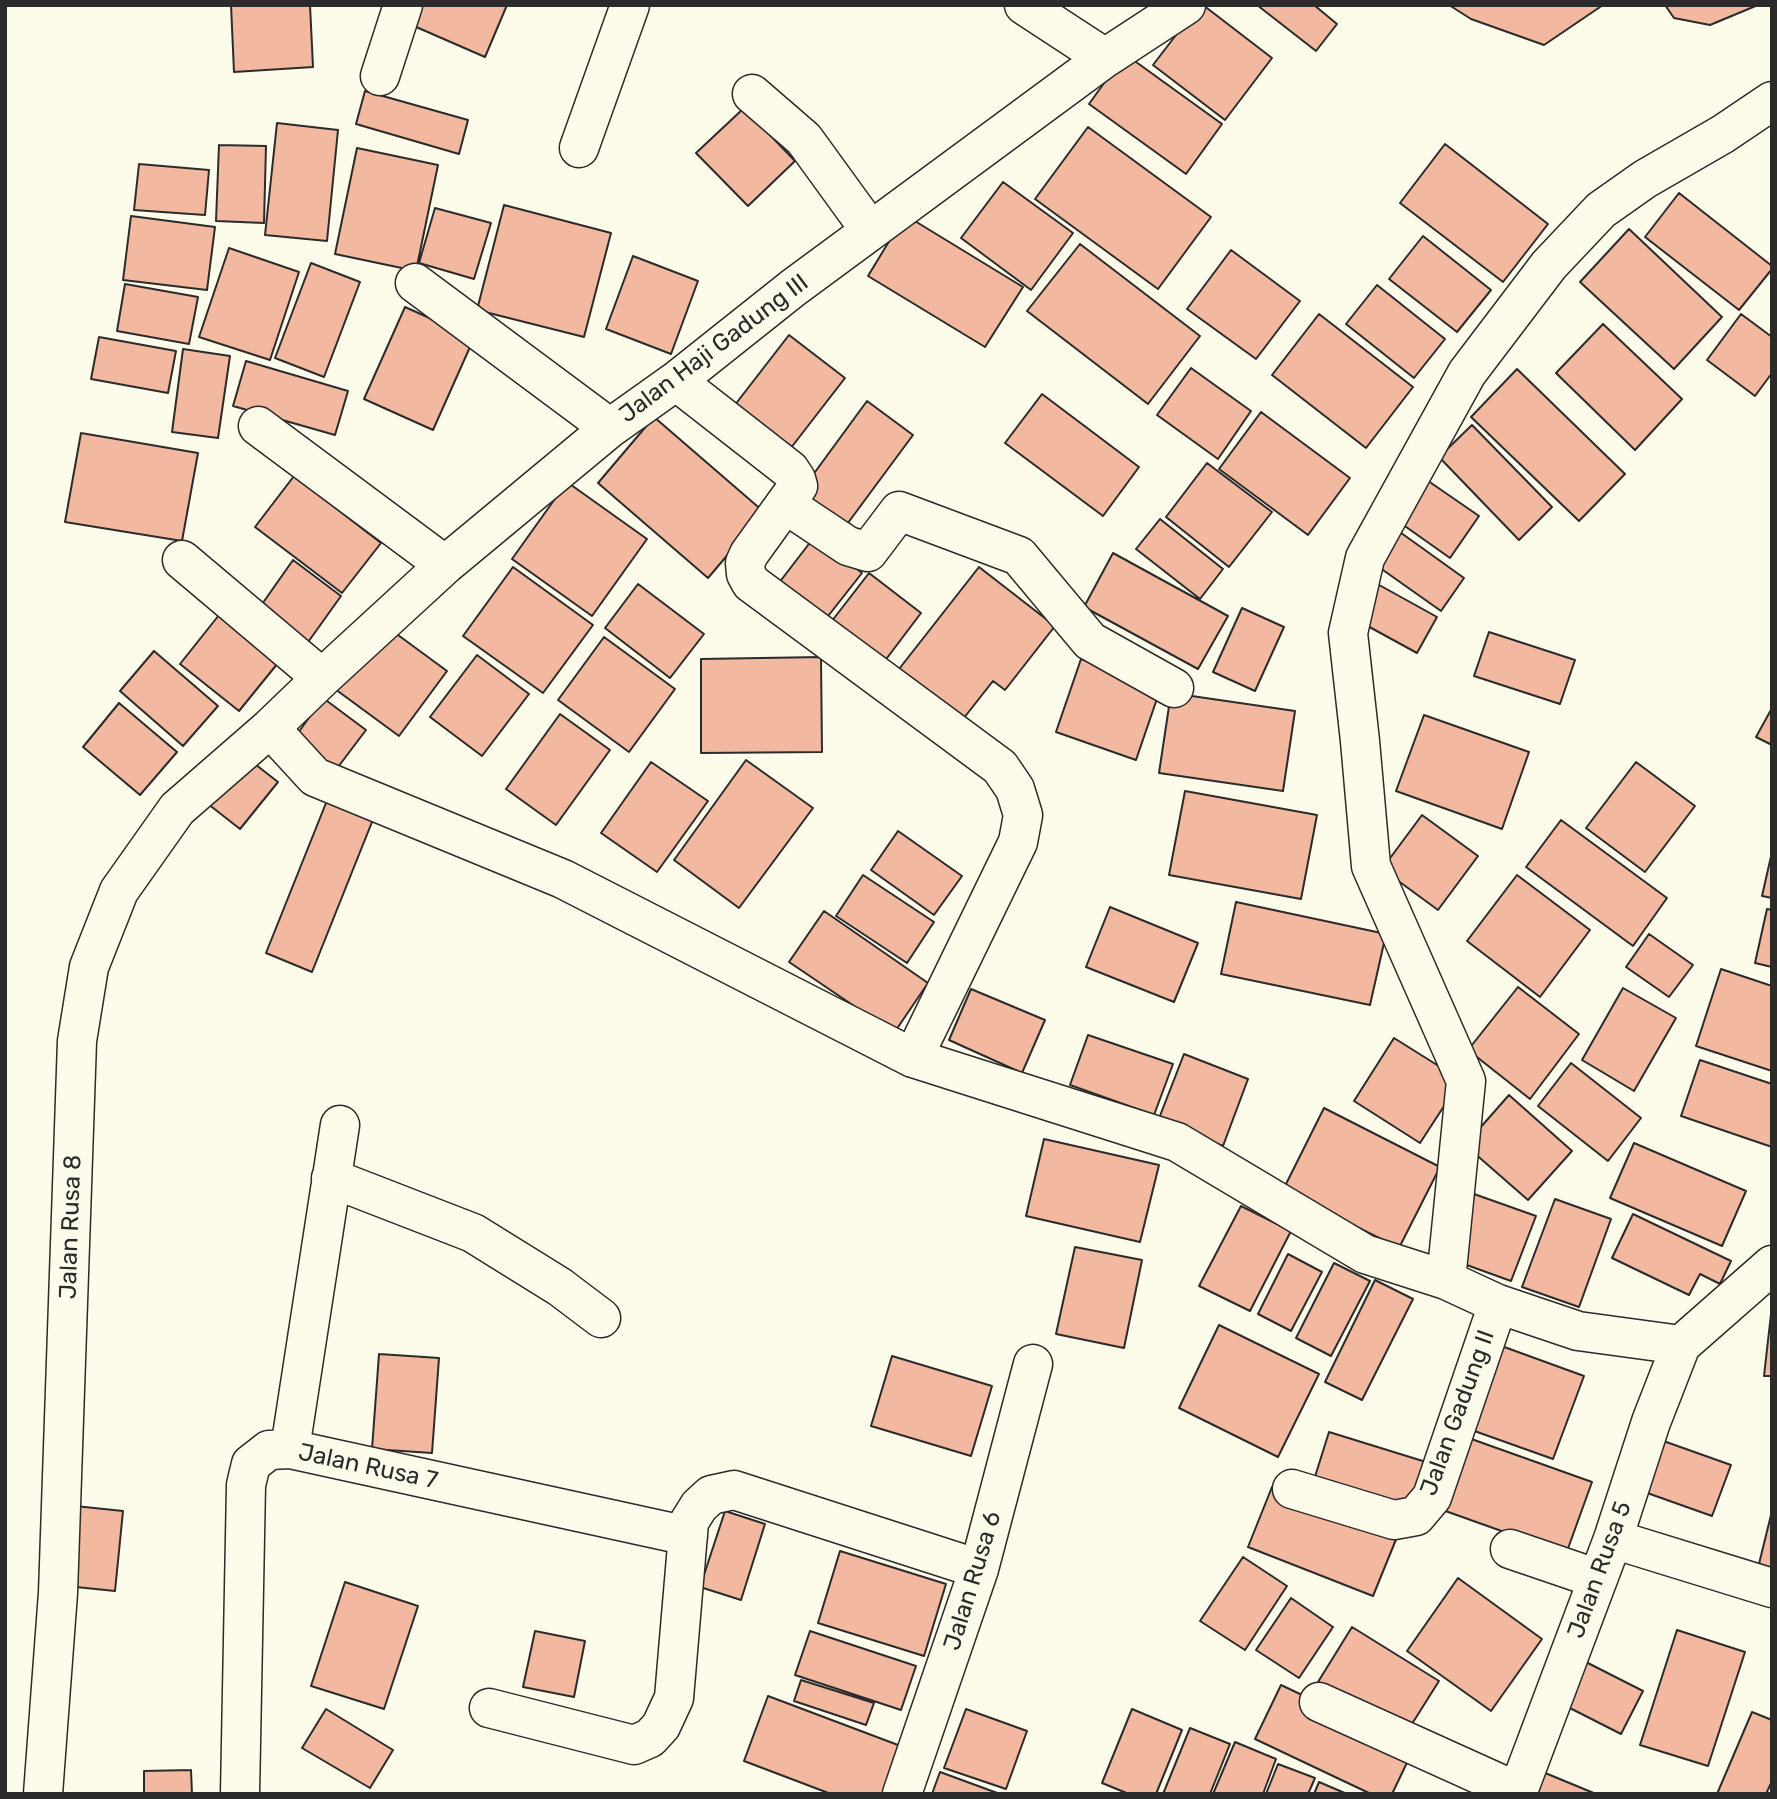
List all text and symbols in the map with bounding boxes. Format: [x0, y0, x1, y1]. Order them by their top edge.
street label: Jalan Haji Gadung III [614, 269, 814, 429]
street label: Jalan Rusa 8 [54, 1154, 88, 1300]
street label: Jalan Gadung II [1415, 1326, 1501, 1500]
street label: Jalan Rusa 7 [296, 1438, 440, 1496]
street label: Jalan Rusa 5 [1562, 1498, 1638, 1642]
street label: Jalan Rusa 6 [938, 1508, 1008, 1654]

